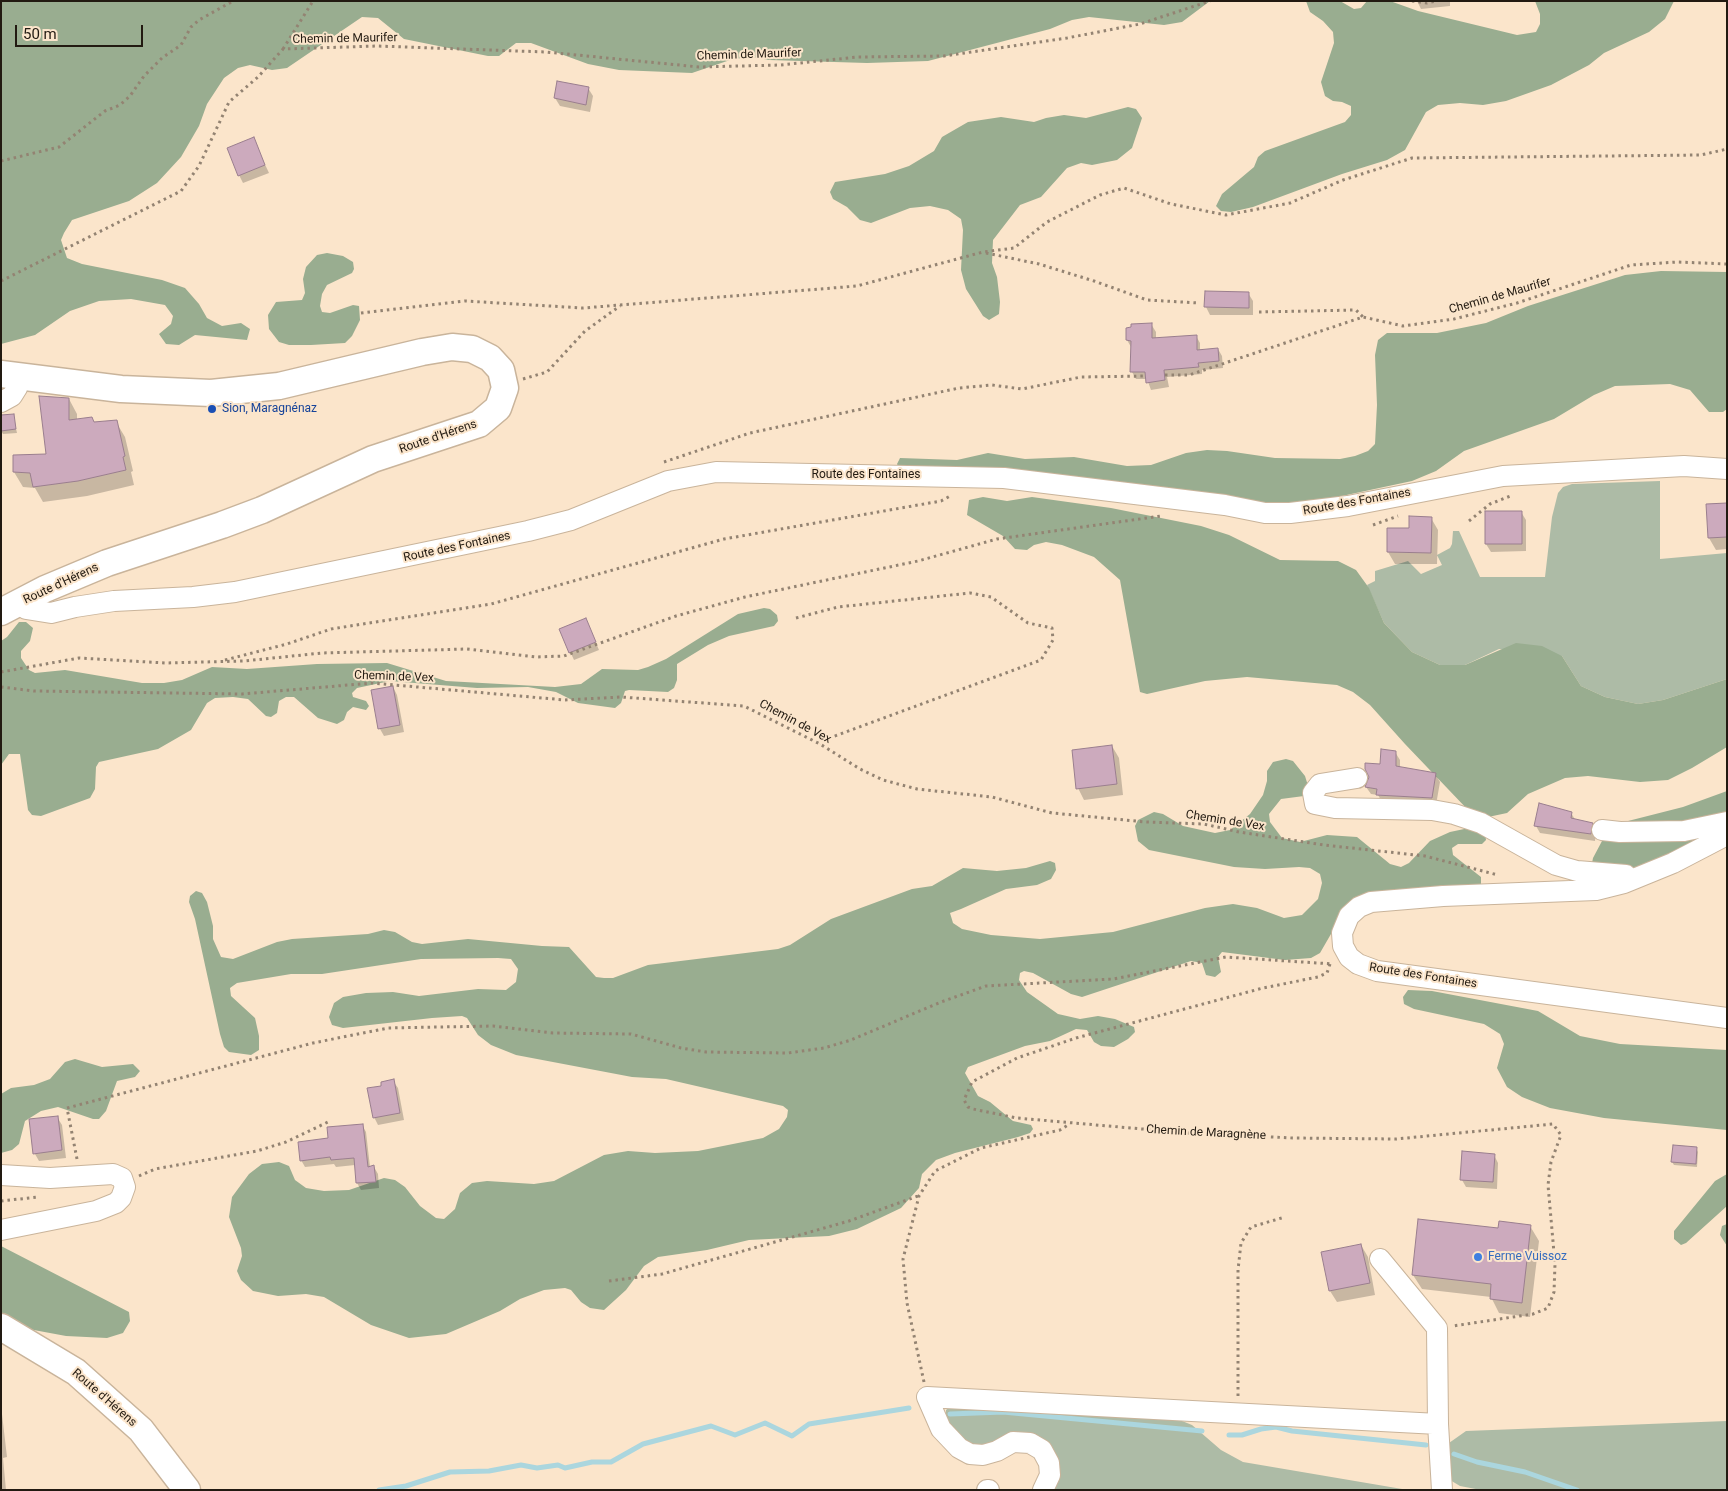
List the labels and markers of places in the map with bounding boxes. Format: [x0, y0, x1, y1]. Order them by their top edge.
place label: Sion, Maragnénaz [222, 402, 317, 416]
marker: Sion, Maragnénaz [206, 403, 218, 415]
place label: Ferme Vuissoz [1488, 1250, 1567, 1264]
marker: Ferme Vuissoz [1472, 1251, 1484, 1263]

